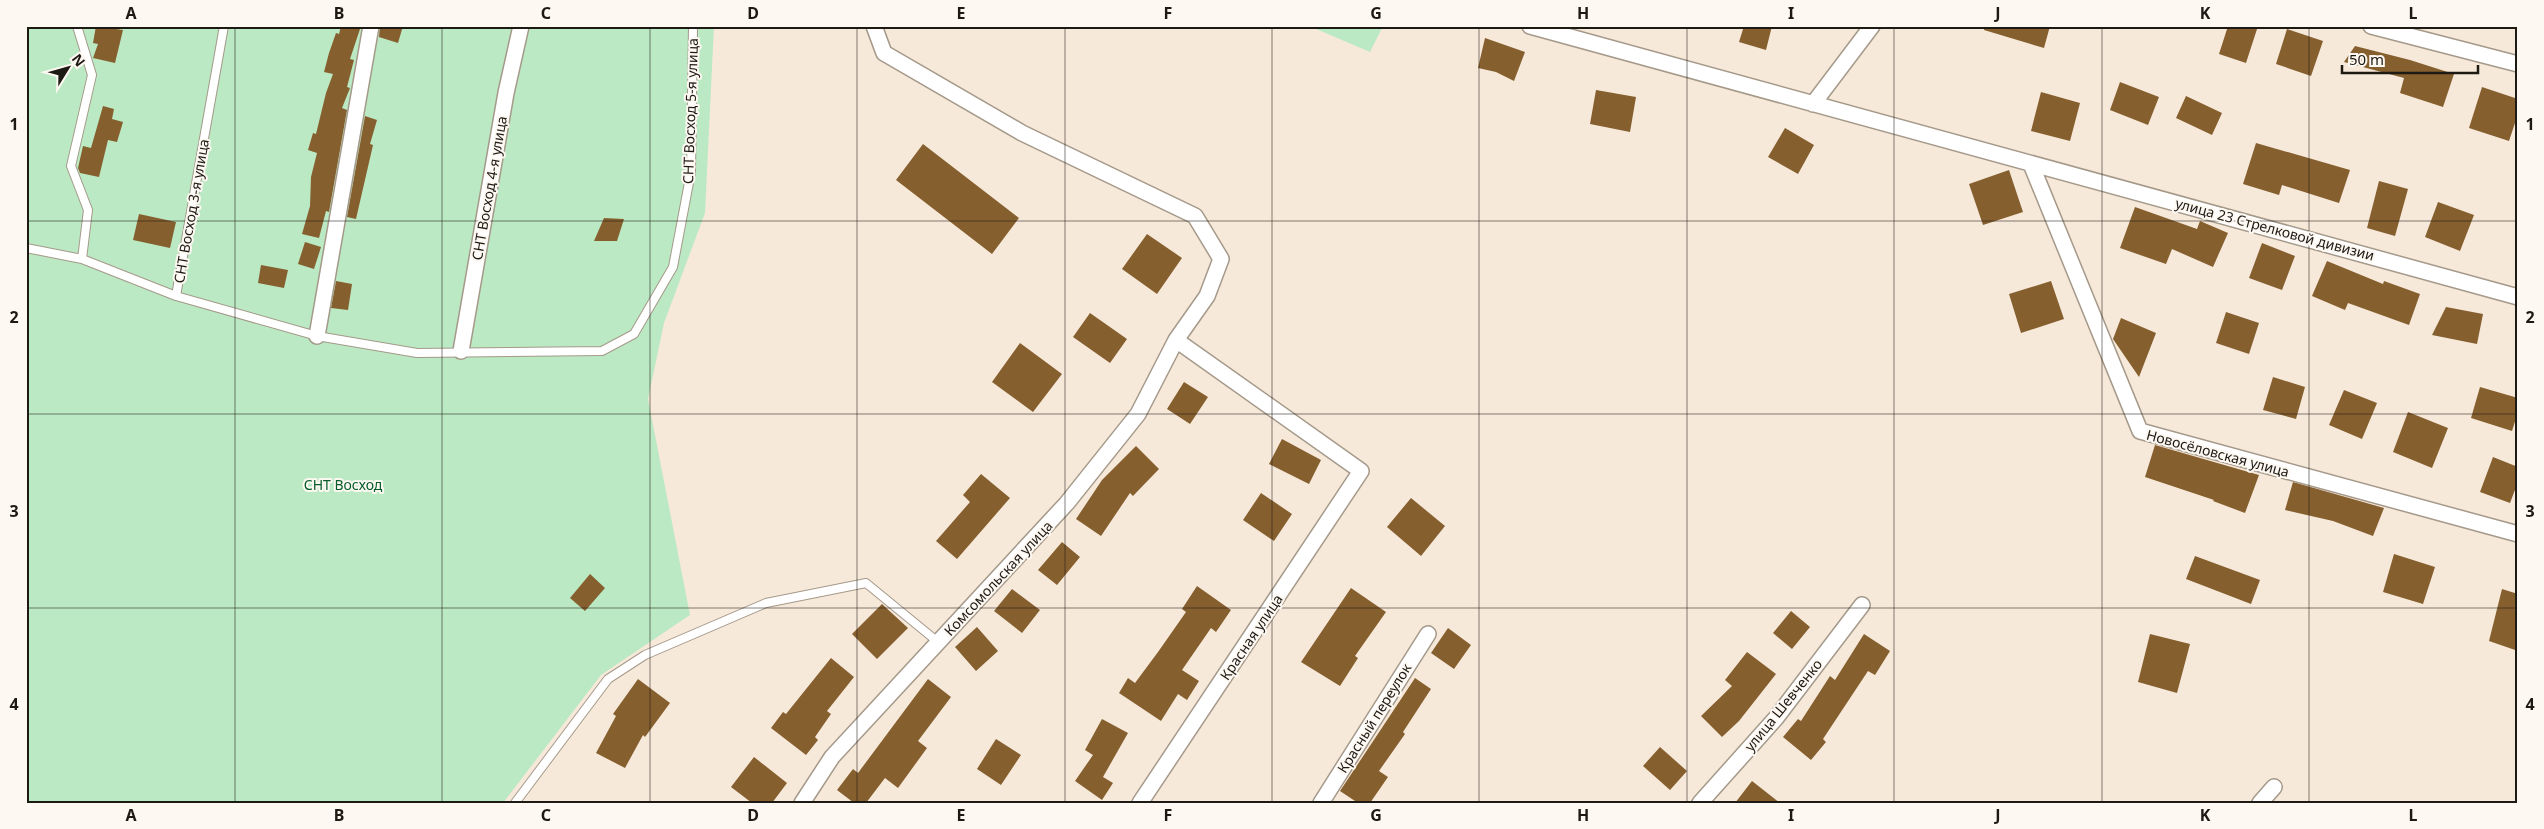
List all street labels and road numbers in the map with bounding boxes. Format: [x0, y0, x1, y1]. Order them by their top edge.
street label: СНТ Восход 5-я улица [678, 38, 702, 184]
street label: СНТ Восход 4-я улица [467, 114, 511, 262]
street label: СНТ Восход 3-я улица [169, 137, 213, 285]
street label: улица 23 Стрелковой дивизии [2174, 193, 2376, 265]
street label: Новосёловская улица [2145, 425, 2291, 481]
street label: Комсомольская улица [940, 516, 1056, 640]
street label: Красная улица [1215, 590, 1287, 684]
street label: улица Шевченко [1740, 655, 1826, 755]
street label: Красный переулок [1333, 659, 1416, 776]

